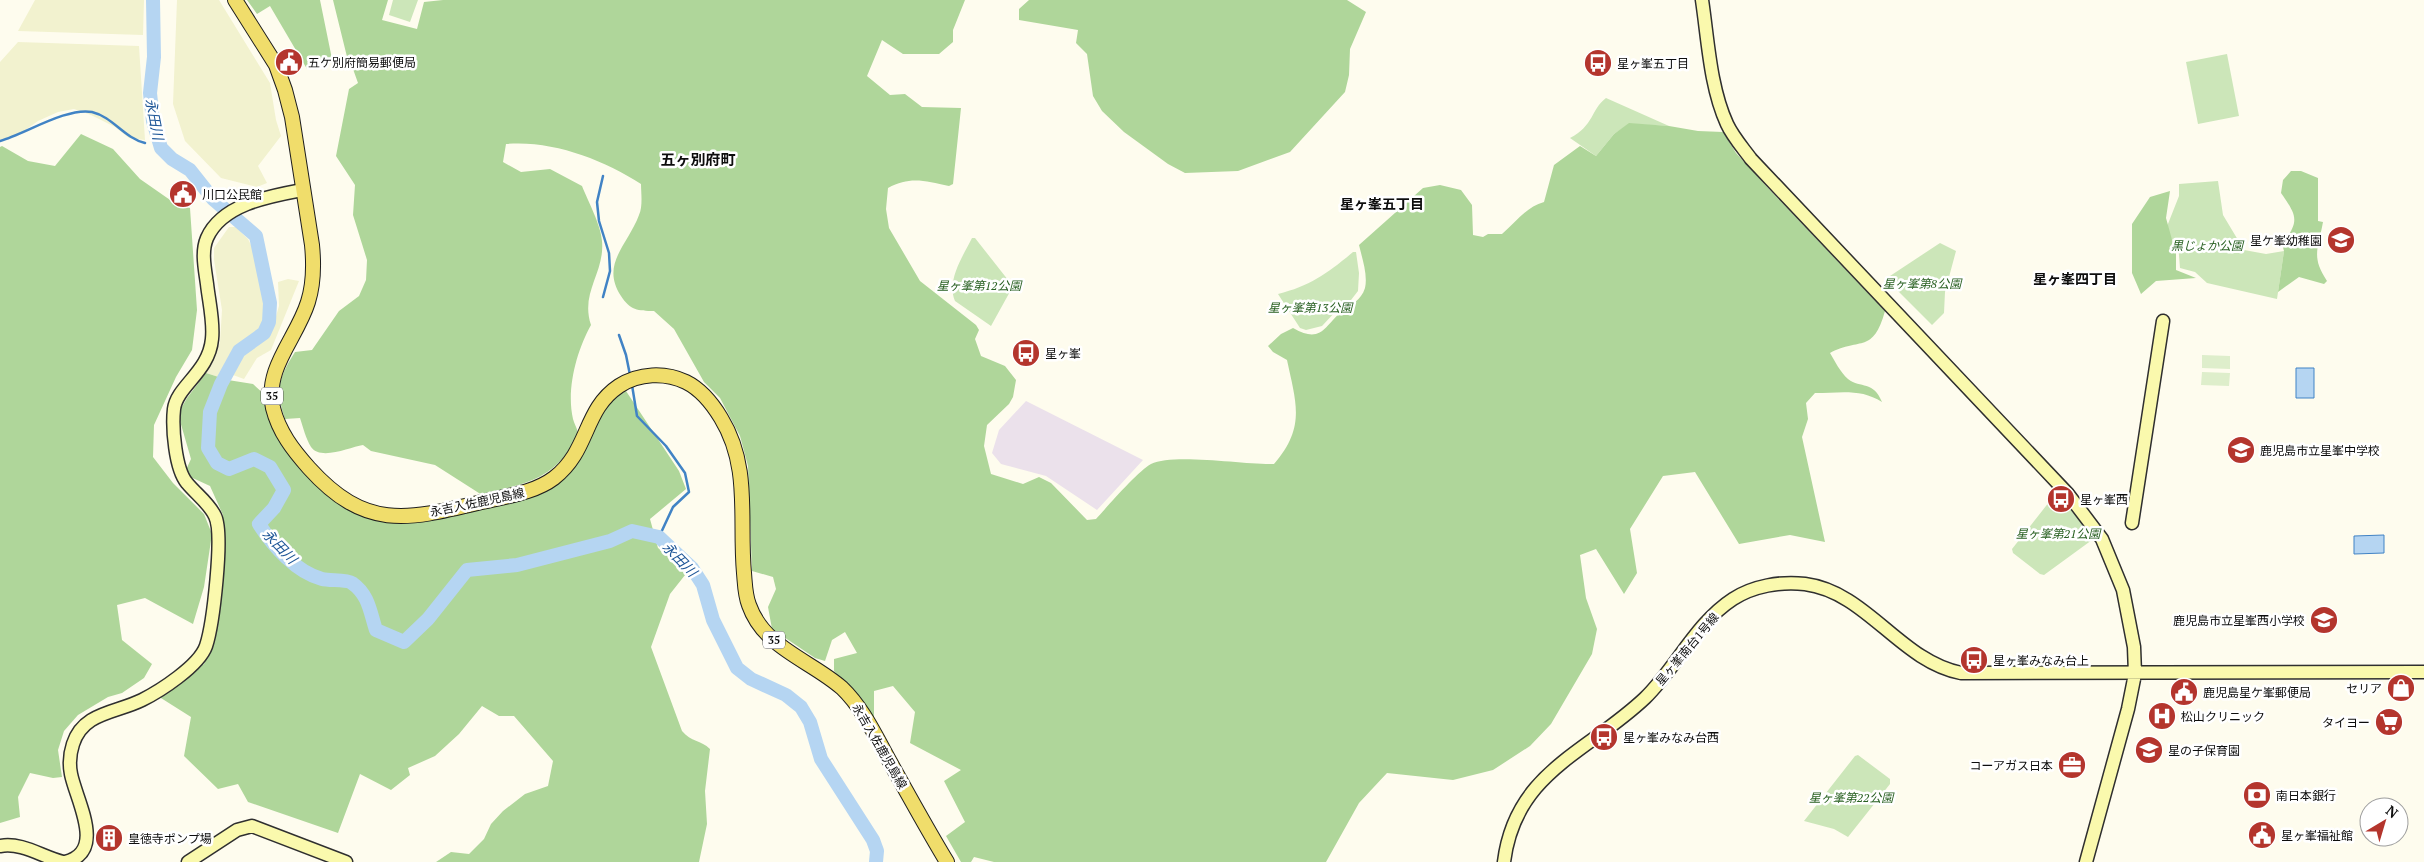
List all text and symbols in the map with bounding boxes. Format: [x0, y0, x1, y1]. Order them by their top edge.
public building icon: 五ケ別府簡易郵便局 [274, 47, 304, 77]
bus stop icon: 星ヶ峯五丁目 [1583, 48, 1613, 78]
place label: 五ケ別府簡易郵便局 [308, 55, 416, 70]
place label: 星ヶ峯五丁目 [1617, 56, 1689, 71]
water label: 永田川 [142, 97, 169, 143]
district label: 五ヶ別府町 [660, 149, 736, 169]
public building icon: 川口公民館 [168, 179, 198, 209]
place label: 川口公民館 [202, 187, 262, 202]
district label: 星ヶ峯五丁目 [1340, 194, 1424, 213]
school or university icon: 星ケ峯幼稚園 [2326, 225, 2356, 255]
place label: 星ケ峯幼稚園 [2250, 233, 2322, 248]
park label: 黒じょか公園 [2171, 238, 2245, 253]
district label: 星ヶ峯四丁目 [2033, 269, 2117, 288]
park label: 星ヶ峯第8公園 [1883, 276, 1963, 291]
park label: 星ヶ峯第12公園 [937, 278, 1023, 293]
park label: 星ヶ峯第13公園 [1268, 300, 1354, 315]
bus stop icon: 星ヶ峯 [1011, 338, 1041, 368]
place label: 星ヶ峯 [1045, 346, 1081, 361]
road number: 35 [261, 388, 283, 404]
school or university icon: 鹿児島市立星峯中学校 [2226, 435, 2256, 465]
place label: 鹿児島市立星峯中学校 [2260, 443, 2380, 458]
bus stop icon: 星ヶ峯西 [2046, 484, 2076, 514]
street label: 永吉入佐鹿児島線 [428, 485, 526, 519]
place label: 星ヶ峯西 [2080, 492, 2128, 507]
water label: 永田川 [259, 524, 303, 569]
park label: 星ヶ峯第21公園 [2016, 526, 2102, 541]
water label: 永田川 [659, 537, 703, 582]
school or university icon: 鹿児島市立星峯西小学校 [2309, 605, 2339, 635]
street label: 星ヶ峯南台1号線 [1652, 610, 1722, 688]
place label: 鹿児島市立星峯西小学校 [2173, 613, 2305, 628]
road number: 35 [763, 632, 785, 648]
bus stop icon: 星ヶ峯みなみ台上 [1959, 645, 1989, 675]
place label: 星ヶ峯みなみ台上 [1993, 653, 2089, 668]
shop icon: セリア [2386, 673, 2416, 703]
public building icon: 鹿児島星ケ峯郵便局 [2169, 677, 2199, 707]
place label: セリア [2346, 681, 2382, 696]
place label: 鹿児島星ケ峯郵便局 [2203, 685, 2311, 700]
street label: 永吉入佐鹿児島線 [850, 701, 910, 791]
hospital icon: 松山クリニック [2147, 701, 2177, 731]
supermarket icon: タイヨー [2374, 707, 2404, 737]
place label: 松山クリニック [2181, 709, 2265, 724]
place label: タイヨー [2322, 715, 2370, 730]
bus stop icon: 星ヶ峯みなみ台西 [1589, 722, 1619, 752]
place label: 星ヶ峯みなみ台西 [1623, 730, 1719, 745]
school or university icon: 星の子保育園 [2134, 735, 2164, 765]
place label: 星の子保育園 [2168, 743, 2240, 758]
office icon: コーアガス日本 [2057, 750, 2087, 780]
place label: コーアガス日本 [1969, 758, 2053, 773]
bank icon: 南日本銀行 [2242, 780, 2272, 810]
place label: 南日本銀行 [2276, 788, 2336, 803]
park label: 星ヶ峯第22公園 [1809, 790, 1895, 805]
north arrow [2359, 797, 2409, 847]
text: N [2382, 801, 2403, 822]
public building icon: 星ヶ峯福祉館 [2247, 820, 2277, 850]
building icon: 皇徳寺ポンプ場 [94, 823, 124, 853]
place label: 星ヶ峯福祉館 [2281, 828, 2353, 843]
place label: 皇徳寺ポンプ場 [128, 831, 212, 846]

